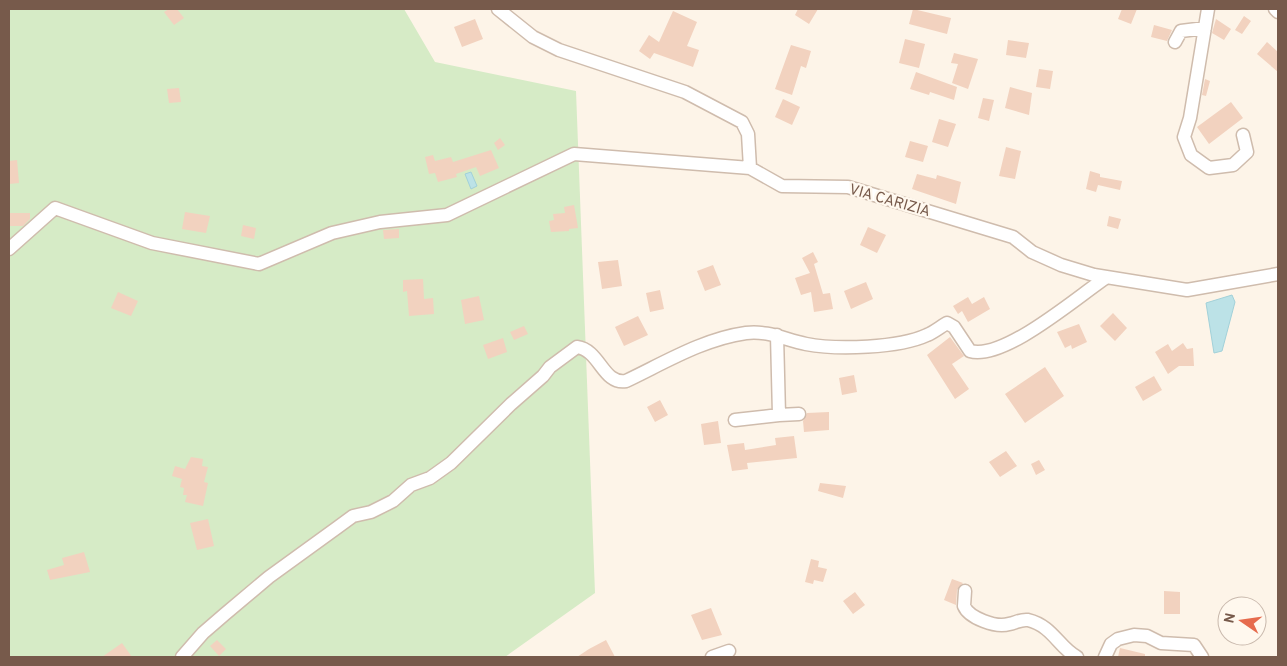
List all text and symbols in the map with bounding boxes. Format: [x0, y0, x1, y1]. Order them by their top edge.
street label: VIA CARIZIA [847, 181, 932, 222]
north arrow [1217, 596, 1267, 646]
text: N [1221, 612, 1240, 625]

